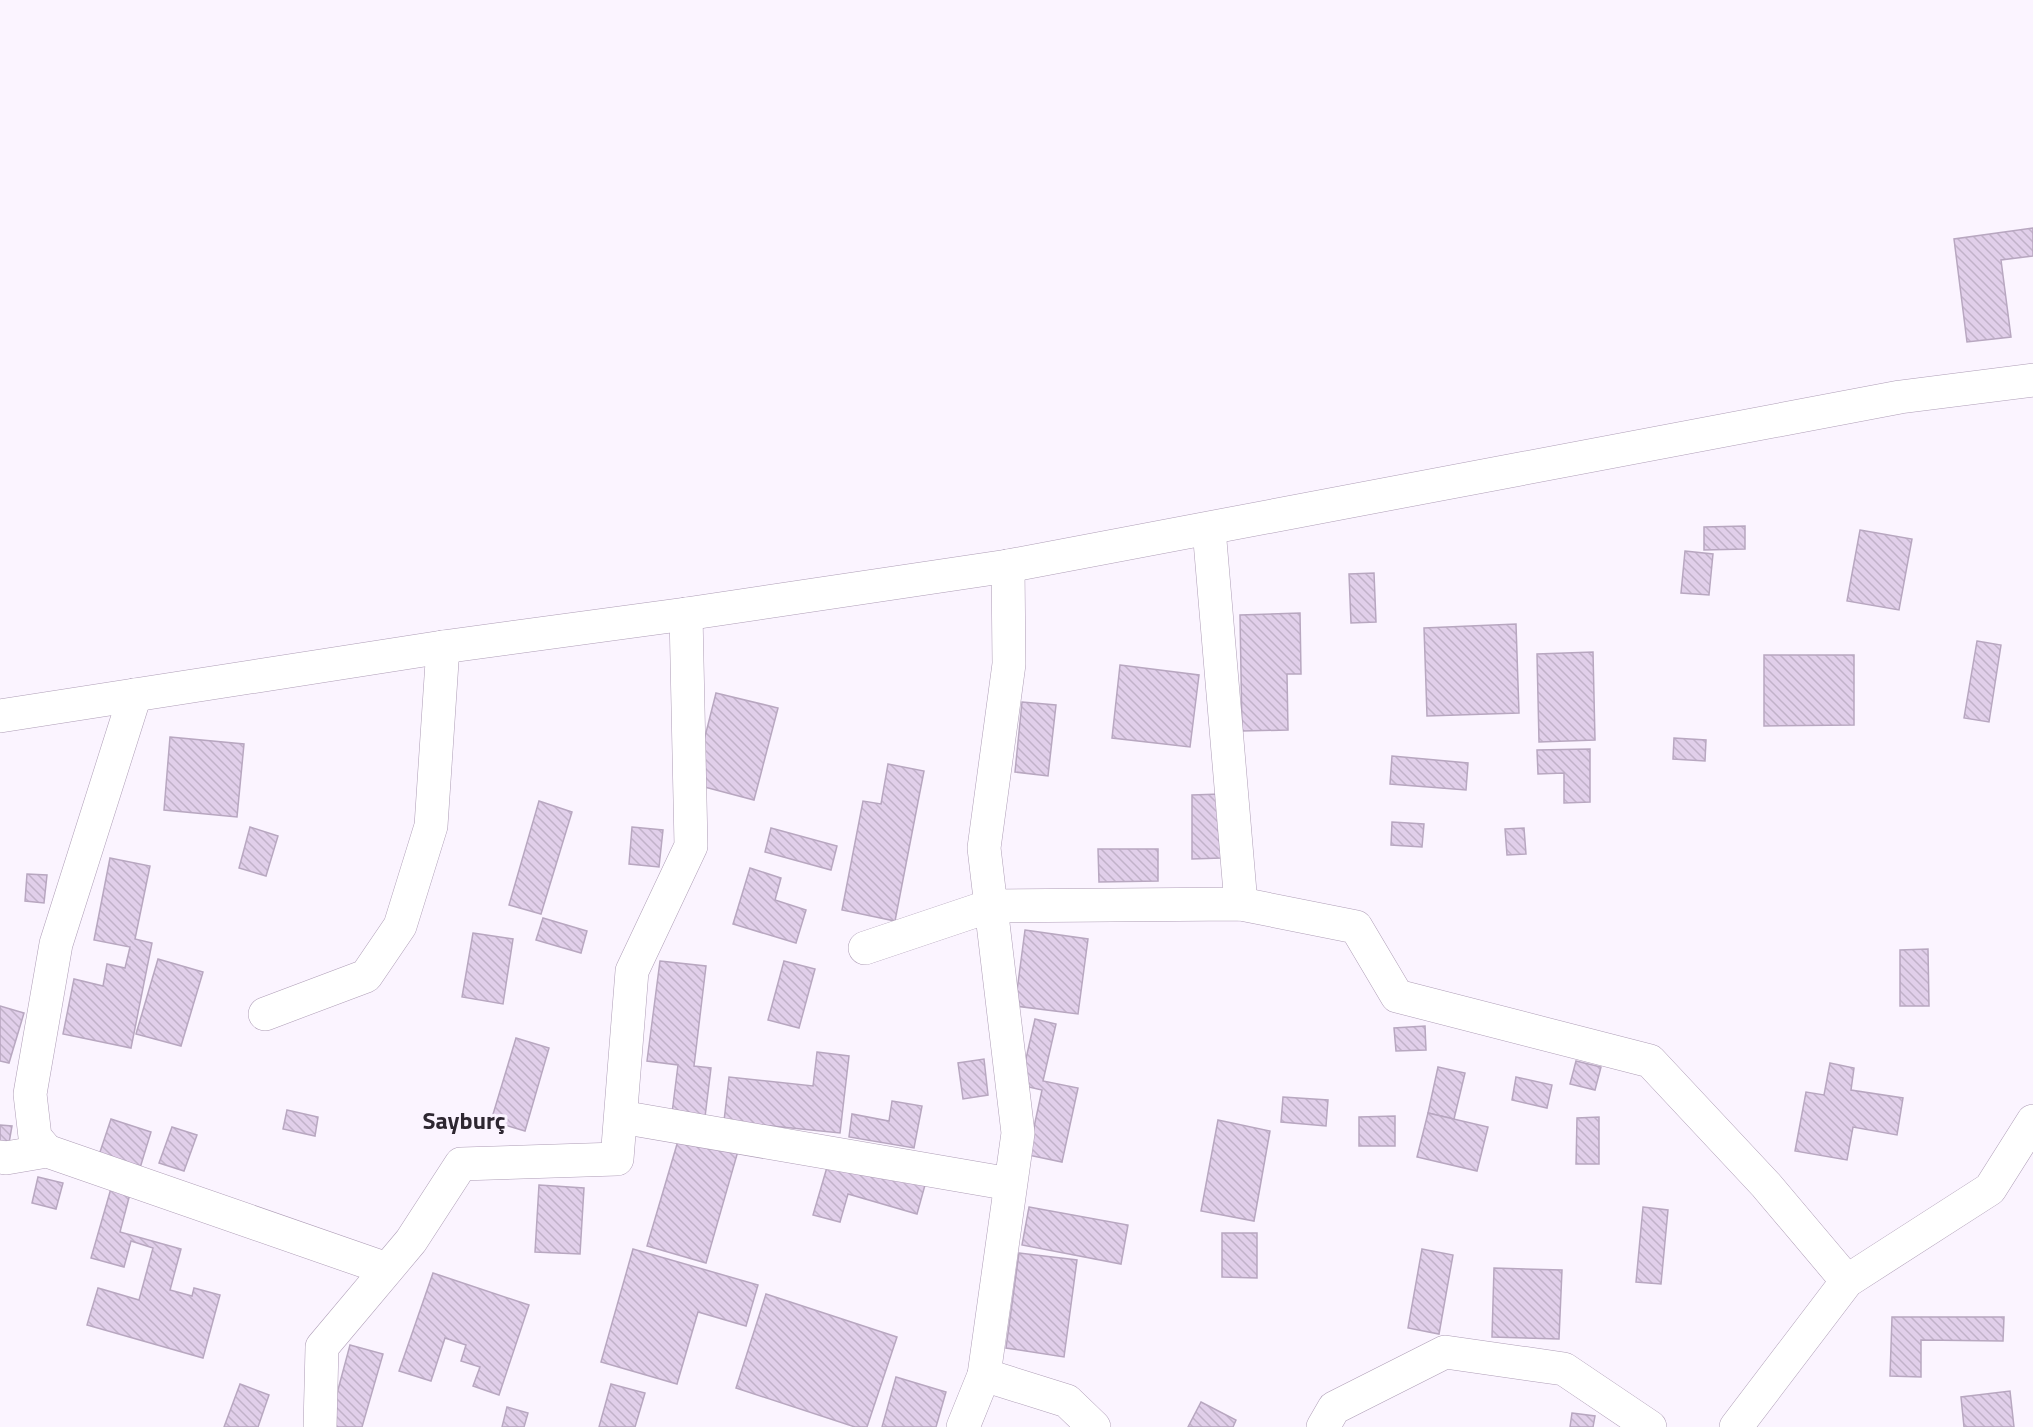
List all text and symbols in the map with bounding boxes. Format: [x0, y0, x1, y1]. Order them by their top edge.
district label: Sayburç [422, 1102, 506, 1138]

